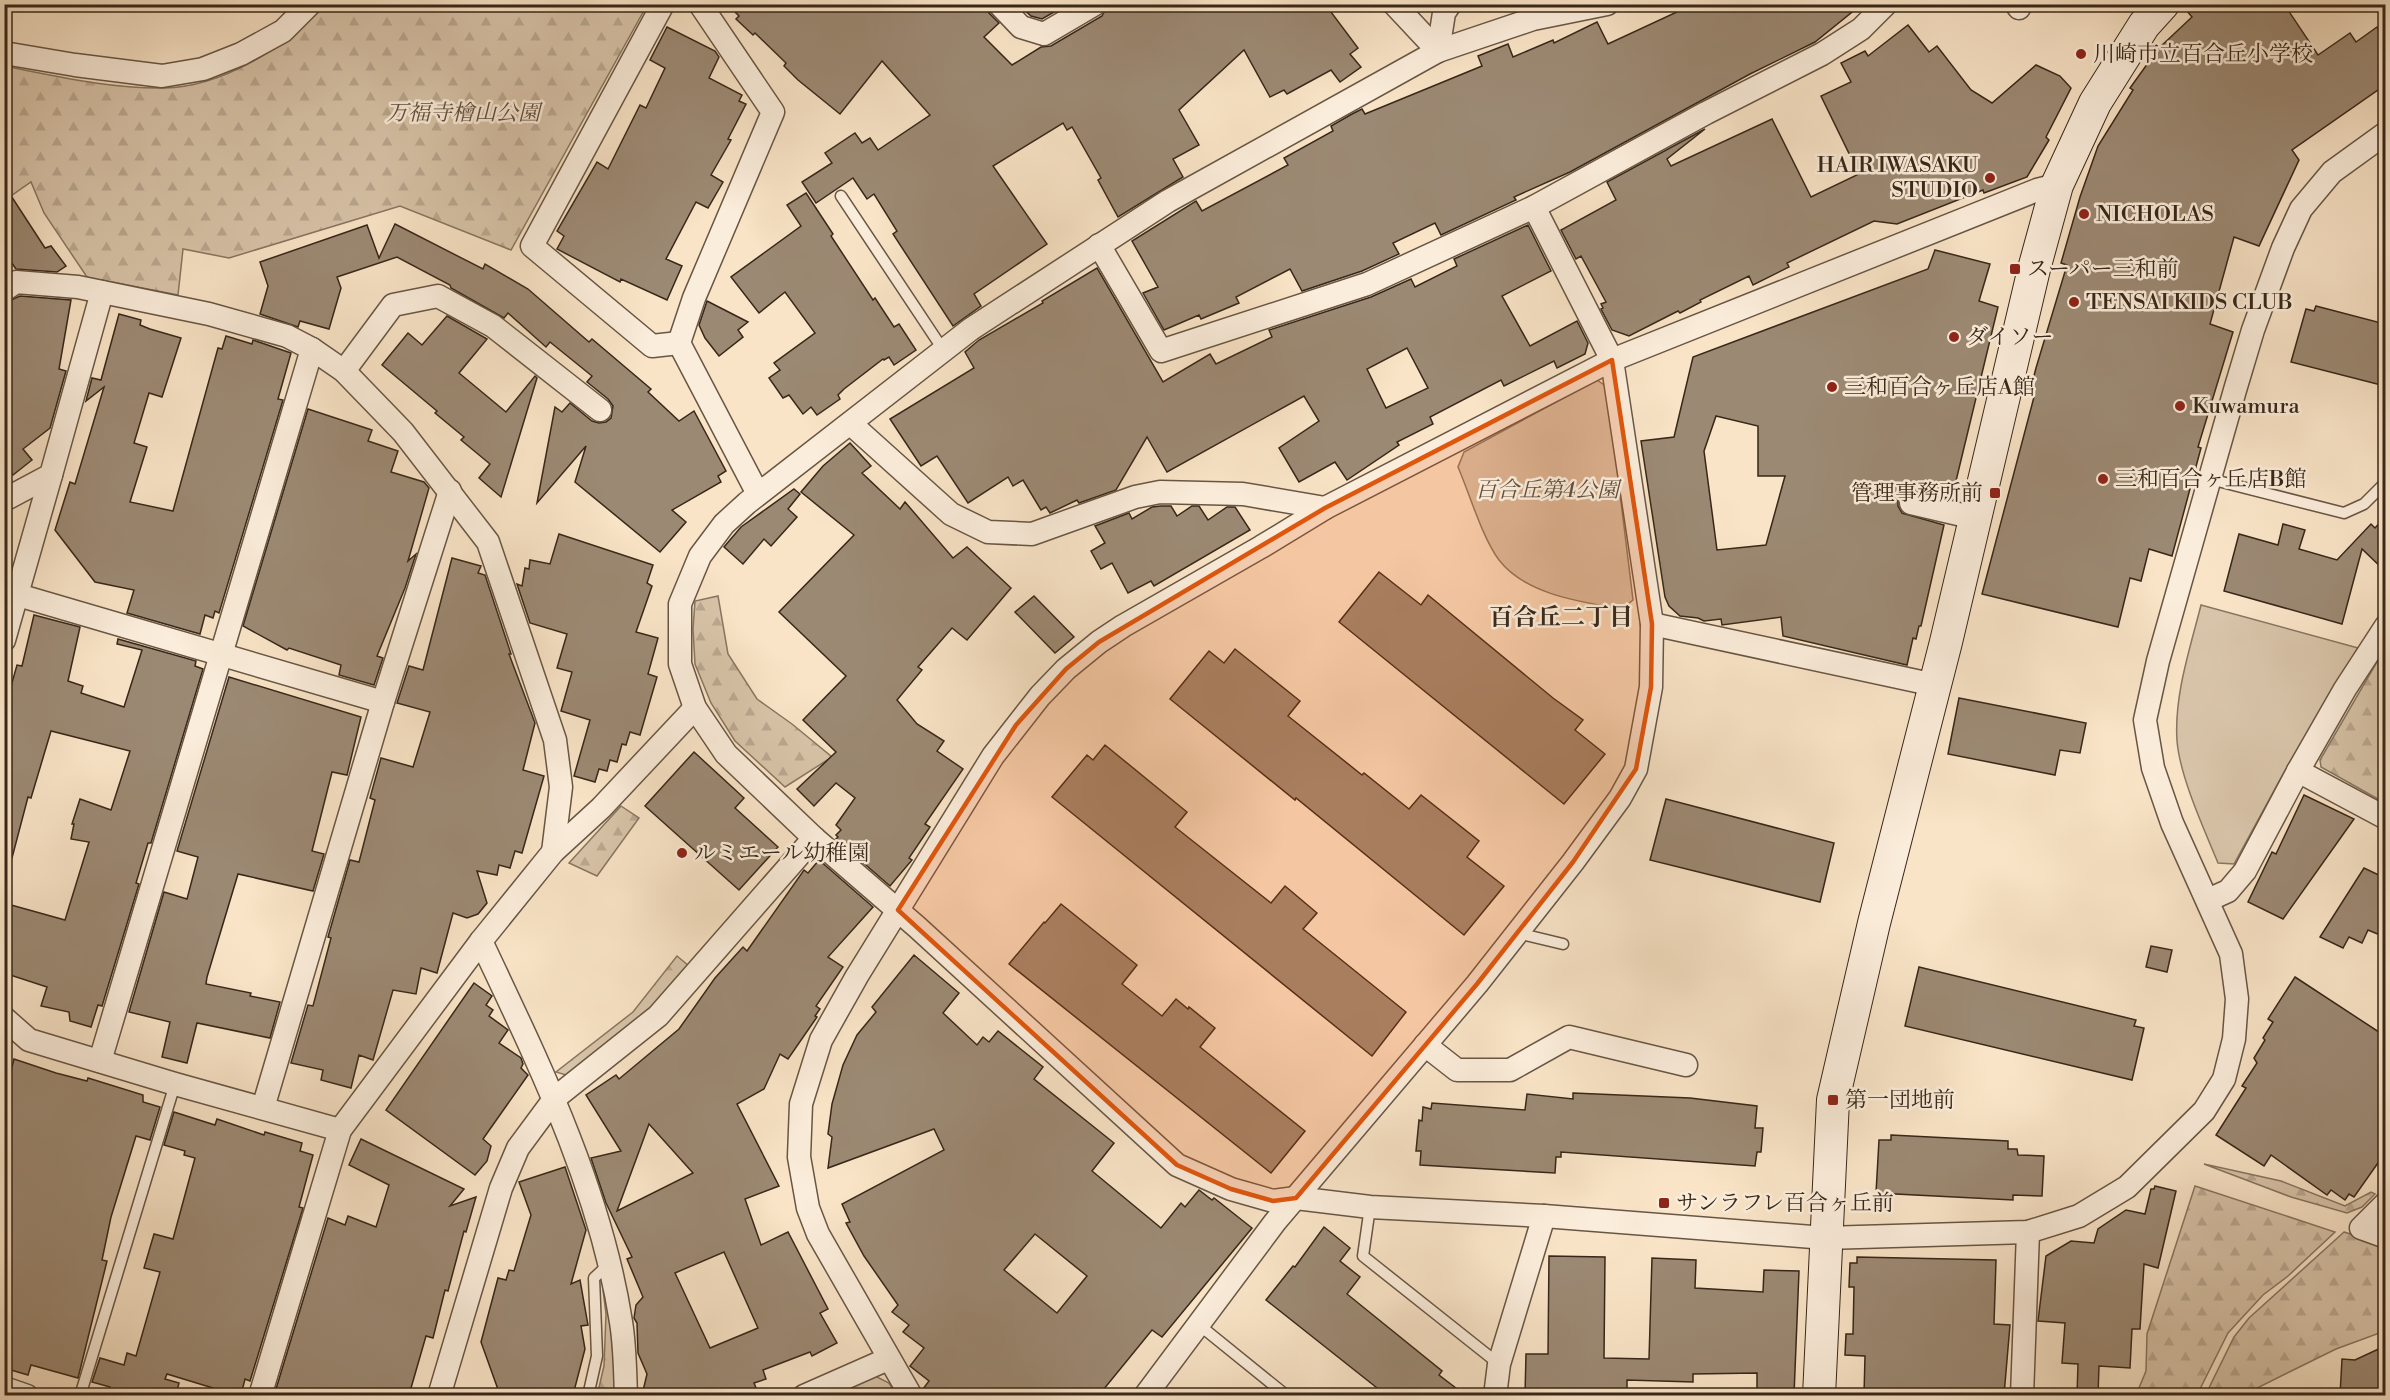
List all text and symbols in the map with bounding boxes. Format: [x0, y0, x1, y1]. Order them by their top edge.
place label: 川崎市立百合丘小学校 [2093, 41, 2313, 68]
marker: 川崎市立百合丘小学校 [2074, 47, 2088, 61]
park label: 万福寺檜山公園 [386, 100, 543, 127]
place label: HAIR IWASAKU STUDIO [1817, 152, 1979, 204]
marker: HAIR IWASAKU STUDIO [1983, 171, 1997, 185]
place label: NICHOLAS [2096, 201, 2214, 228]
marker: NICHOLAS [2077, 207, 2091, 221]
place label: スーパー三和前 [2027, 256, 2179, 283]
marker: スーパー三和前 [2008, 262, 2022, 276]
place label: TENSAI KIDS CLUB [2086, 289, 2293, 316]
marker: TENSAI KIDS CLUB [2067, 295, 2081, 309]
place label: ダイソー [1966, 324, 2054, 351]
marker: ダイソー [1947, 330, 1961, 344]
place label: 三和百合ヶ丘店A館 [1844, 374, 2035, 401]
marker: 三和百合ヶ丘店A館 [1825, 380, 1839, 394]
place label: Kuwamura [2192, 393, 2301, 420]
marker: Kuwamura [2173, 399, 2187, 413]
place label: 三和百合ヶ丘店B館 [2115, 466, 2306, 493]
marker: 三和百合ヶ丘店B館 [2096, 472, 2110, 486]
park label: 百合丘第4公園 [1475, 477, 1622, 504]
place label: 管理事務所前 [1851, 480, 1983, 507]
marker: 管理事務所前 [1988, 486, 2002, 500]
district label: 百合丘二丁目 [1489, 603, 1633, 633]
place label: ルミエール幼稚園 [694, 840, 870, 867]
marker: ルミエール幼稚園 [675, 846, 689, 860]
place label: 第一団地前 [1845, 1087, 1955, 1114]
marker: 第一団地前 [1826, 1093, 1840, 1107]
place label: サンラフレ百合ヶ丘前 [1676, 1190, 1894, 1217]
marker: サンラフレ百合ヶ丘前 [1657, 1196, 1671, 1210]

